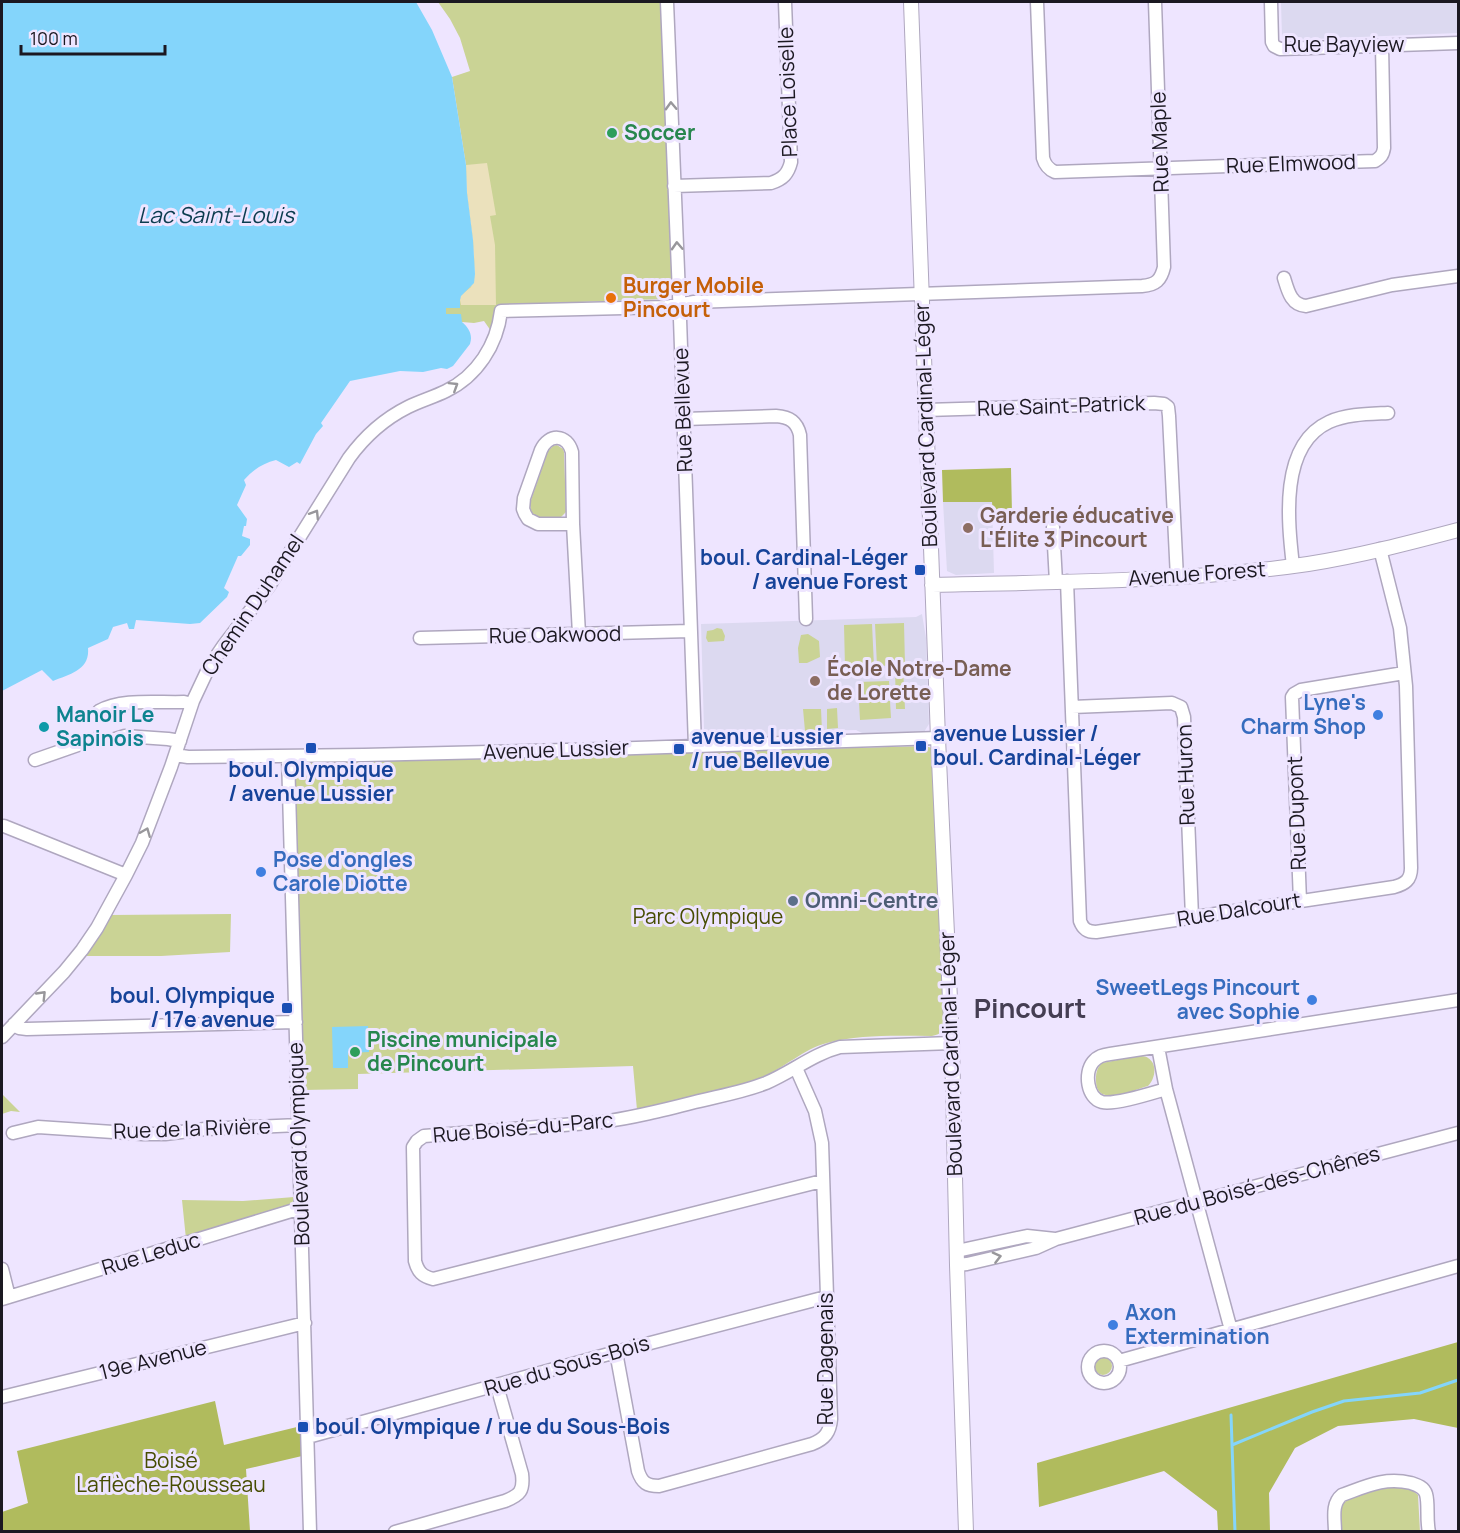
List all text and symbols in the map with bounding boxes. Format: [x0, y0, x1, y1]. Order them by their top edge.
scale bar [21, 18, 165, 56]
text: 100 m [30, 26, 78, 50]
street label: Place Loiselle [771, 26, 803, 158]
street label: Rue Bayview [1284, 30, 1404, 58]
street label: Rue Maple [1143, 91, 1175, 193]
one-way arrow [665, 102, 677, 111]
place label: Soccer [624, 118, 695, 146]
marker: Soccer [605, 126, 619, 140]
street label: Rue Elmwood [1226, 147, 1356, 179]
water label: Lac Saint-Louis [138, 200, 295, 230]
one-way arrow [670, 242, 683, 251]
place label: Burger Mobile Pincourt [623, 271, 764, 323]
marker: Burger Mobile Pincourt [604, 291, 618, 305]
street label: Boulevard Cardinal-Léger [907, 302, 943, 548]
street label: Rue Bellevue [666, 347, 698, 473]
one-way arrow [448, 382, 458, 394]
street label: Rue Saint-Patrick [976, 388, 1146, 422]
place label: Garderie éducative L'Élite 3 Pincourt [980, 501, 1174, 553]
one-way arrow [307, 510, 319, 520]
marker: Garderie éducative L'Élite 3 Pincourt [961, 521, 975, 535]
street label: Chemin Duhamel [195, 528, 310, 680]
place label: boul. Cardinal-Léger / avenue Forest [700, 543, 908, 595]
street label: Avenue Forest [1127, 554, 1267, 592]
marker: boul. Cardinal-Léger / avenue Forest [913, 563, 927, 577]
street label: Rue Oakwood [489, 619, 621, 649]
place label: École Notre-Dame de Lorette [827, 654, 1012, 706]
marker: École Notre-Dame de Lorette [808, 674, 822, 688]
place label: Lyne's Charm Shop [1241, 688, 1366, 740]
place label: Manoir Le Sapinois [56, 700, 154, 752]
marker: Lyne's Charm Shop [1371, 708, 1385, 722]
place label: avenue Lussier / boul. Cardinal-Léger [933, 719, 1141, 771]
marker: Manoir Le Sapinois [37, 720, 51, 734]
place label: avenue Lussier / rue Bellevue [691, 722, 843, 774]
street label: Rue Huron [1169, 724, 1201, 826]
street label: Avenue Lussier [482, 732, 630, 766]
marker: avenue Lussier / boul. Cardinal-Léger [914, 739, 928, 753]
marker: boul. Olympique / avenue Lussier [304, 741, 318, 755]
marker: avenue Lussier / rue Bellevue [672, 742, 686, 756]
place label: boul. Olympique / avenue Lussier [228, 755, 394, 807]
street label: Rue Dupont [1280, 755, 1312, 871]
one-way arrow [139, 827, 151, 838]
place label: Pose d'ongles Carole Diotte [273, 845, 413, 897]
marker: Pose d'ongles Carole Diotte [254, 865, 268, 879]
street label: Rue Dalcourt [1175, 885, 1303, 933]
place label: Omni-Centre [805, 886, 938, 914]
marker: Omni-Centre [786, 894, 800, 908]
park label: Parc Olympique [633, 902, 783, 930]
street label: Boulevard Cardinal-Léger [932, 931, 968, 1177]
place label: SweetLegs Pincourt avec Sophie [1095, 973, 1300, 1025]
place label: boul. Olympique / 17e avenue [110, 981, 275, 1033]
district label: Pincourt [974, 989, 1086, 1026]
one-way arrow [35, 992, 46, 1002]
marker: SweetLegs Pincourt avec Sophie [1305, 993, 1319, 1007]
marker: boul. Olympique / 17e avenue [280, 1001, 294, 1015]
place label: Piscine municipale de Pincourt [367, 1025, 557, 1077]
street label: Boulevard Olympique [280, 1042, 316, 1246]
marker: Piscine municipale de Pincourt [348, 1045, 362, 1059]
street label: Rue Boisé-du-Parc [431, 1105, 614, 1149]
street label: Rue de la Rivière [113, 1111, 271, 1145]
street label: Rue du Boisé-des-Chênes [1131, 1139, 1383, 1231]
street label: Rue Leduc [98, 1225, 203, 1281]
one-way arrow [992, 1252, 1002, 1265]
street label: Rue Dagenais [811, 1293, 839, 1425]
place label: Axon Extermination [1125, 1298, 1270, 1350]
marker: Axon Extermination [1106, 1318, 1120, 1332]
street label: Rue du Sous-Bois [481, 1328, 652, 1402]
street label: 19e Avenue [96, 1332, 209, 1386]
place label: boul. Olympique / rue du Sous-Bois [315, 1412, 670, 1440]
marker: boul. Olympique / rue du Sous-Bois [296, 1420, 310, 1434]
park label: Boisé Laflèche-Rousseau [76, 1446, 266, 1498]

